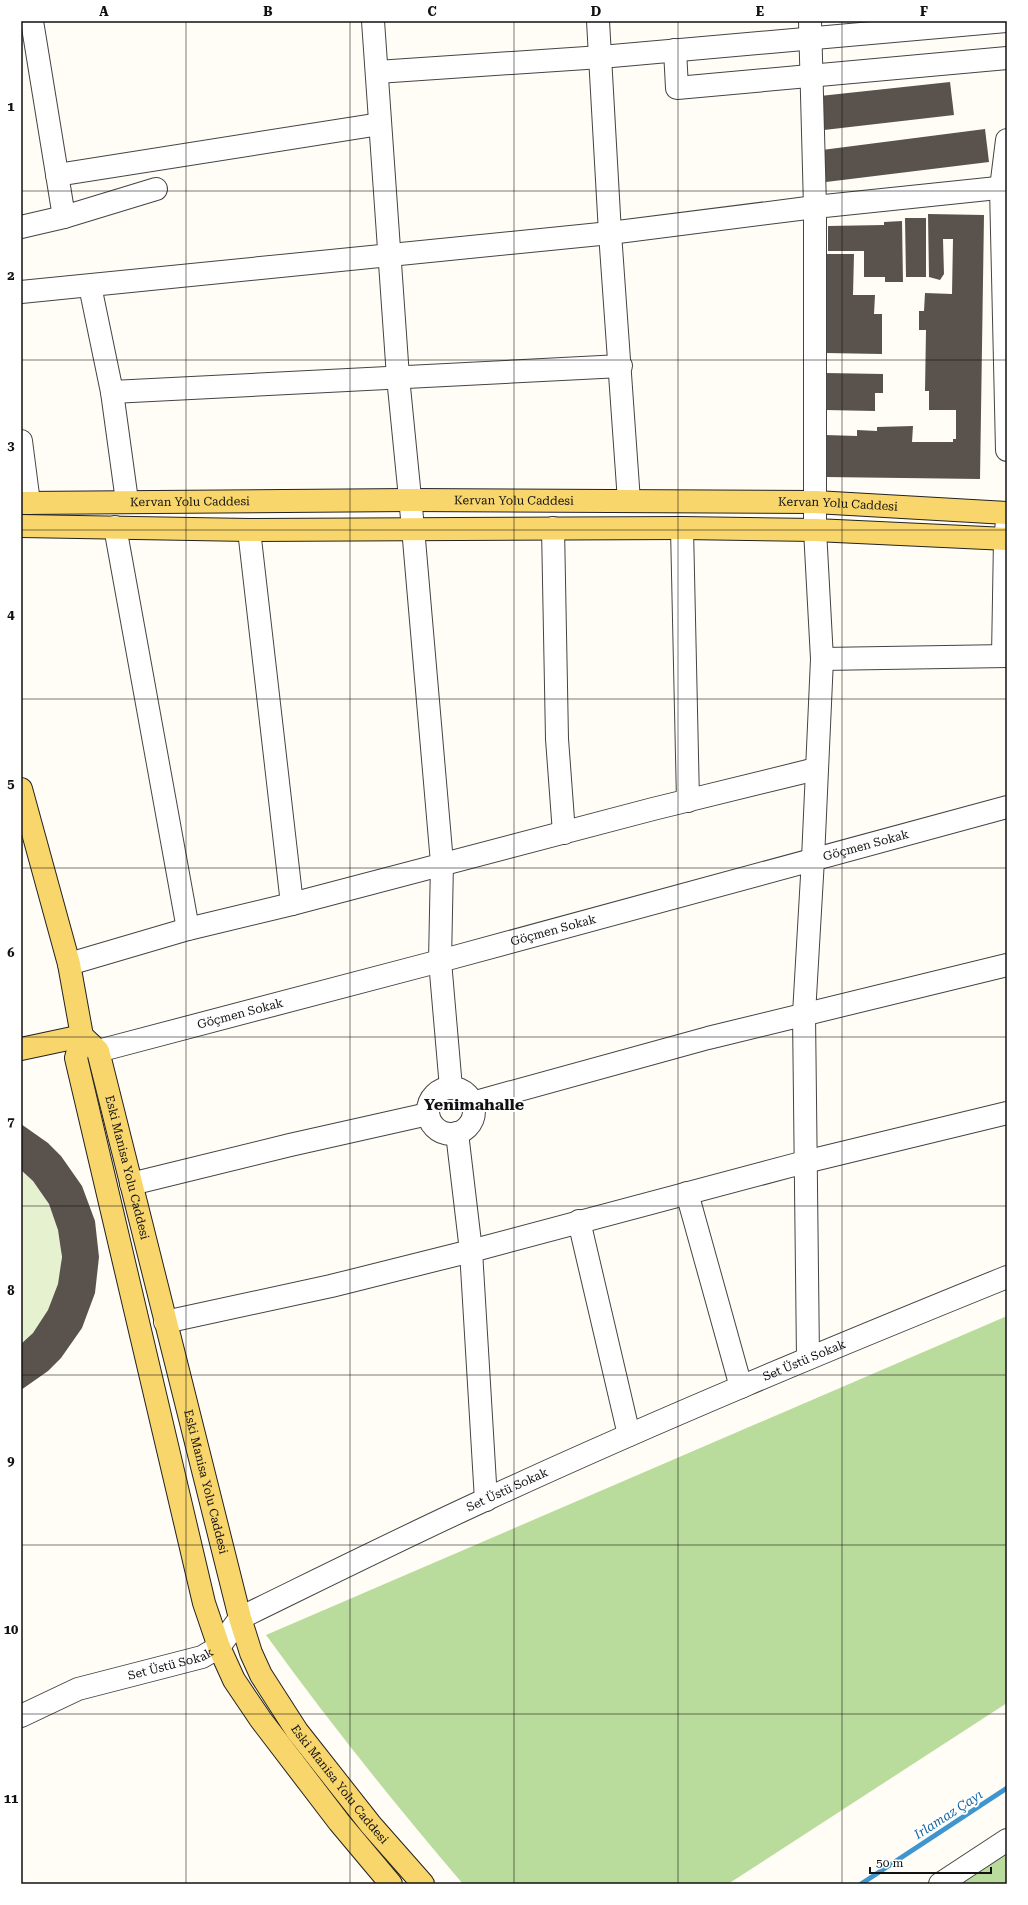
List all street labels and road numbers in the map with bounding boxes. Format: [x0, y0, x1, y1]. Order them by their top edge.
street label: Kervan Yolu Caddesi [454, 493, 574, 508]
street label: Kervan Yolu Caddesi [130, 494, 250, 509]
street label: Kervan Yolu Caddesi [778, 495, 898, 514]
street label: Göçmen Sokak [821, 827, 911, 864]
street label: Göçmen Sokak [509, 912, 598, 949]
street label: Göçmen Sokak [196, 995, 285, 1032]
street label: Eski Manisa Yolu Caddesi [102, 1094, 152, 1241]
street label: Set Üstü Sokak [761, 1337, 848, 1384]
street label: Eski Manisa Yolu Caddesi [181, 1408, 231, 1555]
street label: Set Üstü Sokak [464, 1465, 551, 1515]
street label: Set Üstü Sokak [126, 1645, 216, 1683]
street label: Eski Manisa Yolu Caddesi [288, 1722, 391, 1847]

